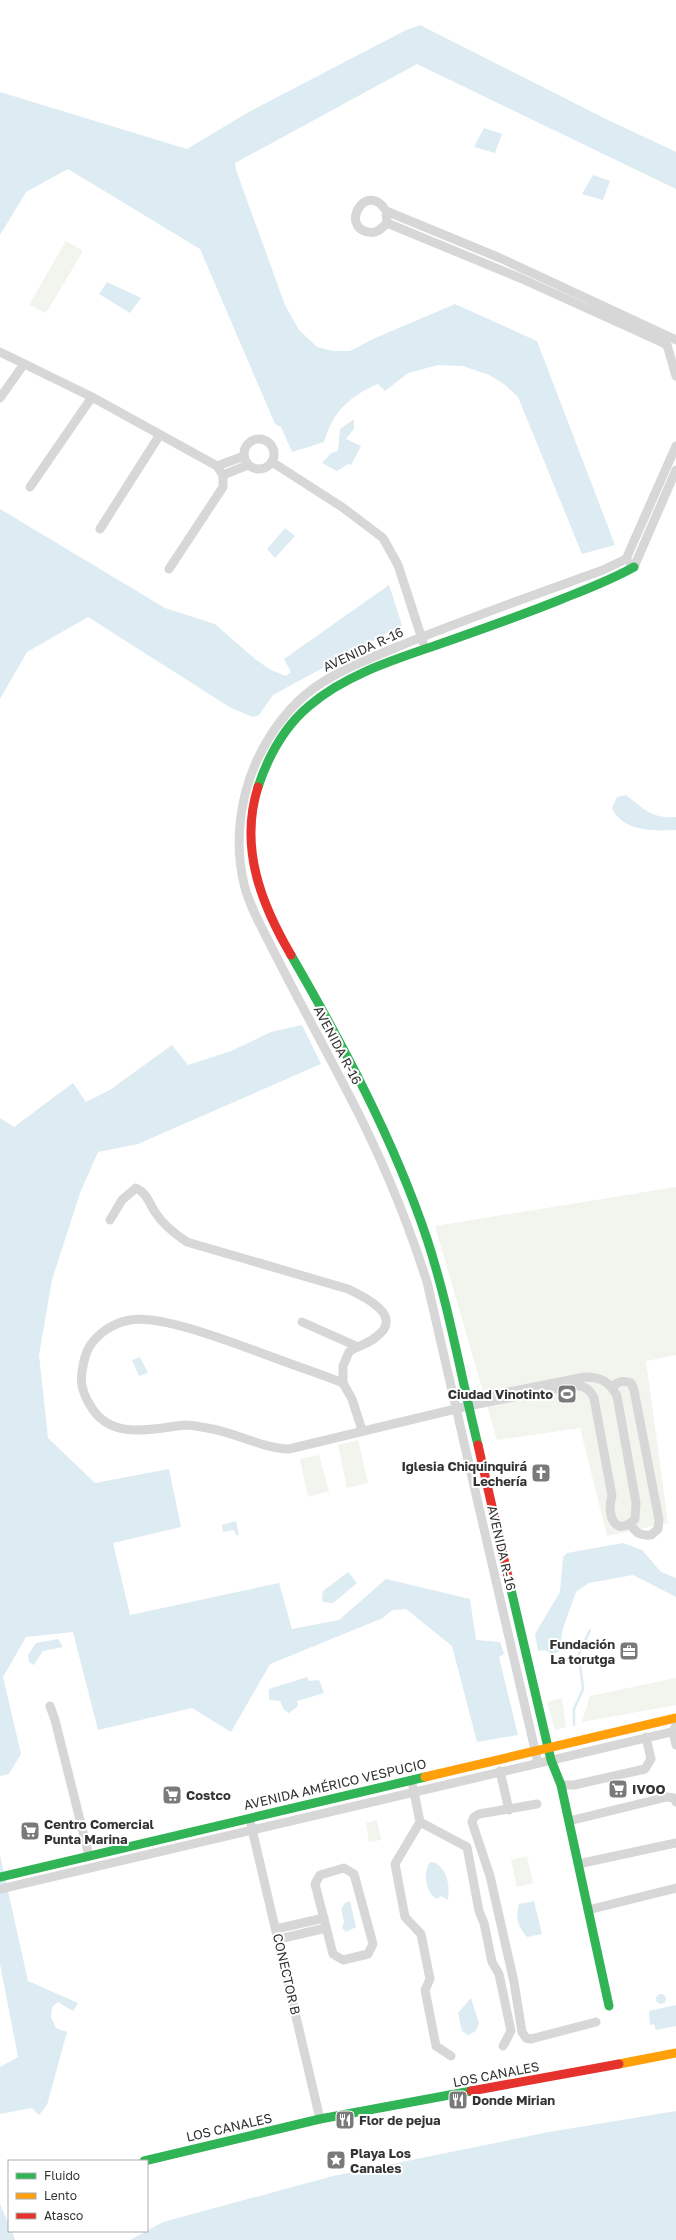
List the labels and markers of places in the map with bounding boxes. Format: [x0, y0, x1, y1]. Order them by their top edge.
sports icon: Ciudad Vinotinto [556, 1383, 578, 1405]
place label: Ciudad Vinotinto [448, 1386, 553, 1402]
place label: Iglesia Chiquinquirá Lechería [401, 1458, 527, 1489]
church icon: Iglesia Chiquinquirá Lechería [530, 1462, 552, 1484]
place label: Fundación La torutga [549, 1636, 615, 1667]
office icon: Fundación La torutga [618, 1640, 640, 1662]
supermarket icon: IVOO [607, 1778, 629, 1800]
place label: IVOO [632, 1781, 665, 1797]
supermarket icon: Costco [161, 1784, 183, 1806]
place label: Costco [186, 1787, 231, 1803]
place label: Centro Comercial Punta Marina [44, 1816, 154, 1847]
supermarket icon: Centro Comercial Punta Marina [19, 1820, 41, 1842]
restaurant icon: Donde Mirian [447, 2089, 469, 2111]
place label: Donde Mirian [472, 2092, 555, 2108]
restaurant icon: Flor de pejua [334, 2109, 356, 2131]
place label: Flor de pejua [359, 2112, 441, 2128]
place label: Playa Los Canales [350, 2145, 411, 2176]
place icon: Playa Los Canales [325, 2149, 347, 2171]

